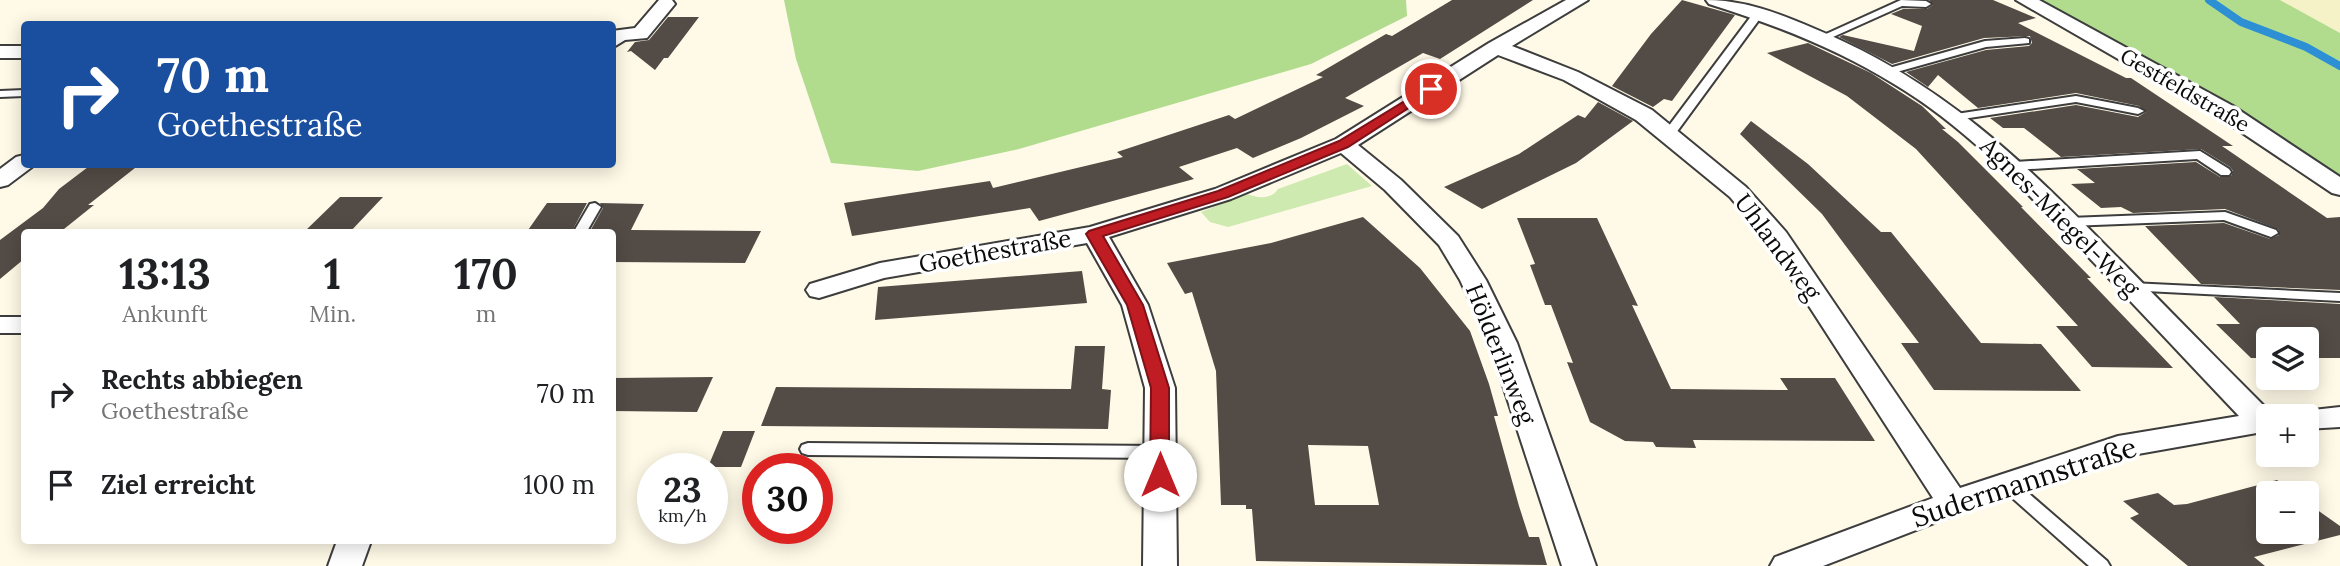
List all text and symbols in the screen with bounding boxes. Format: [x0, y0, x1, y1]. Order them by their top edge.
street label: Gestfeldstraße [2115, 42, 2255, 138]
text: 70 m [157, 43, 269, 105]
icon: right [42, 49, 133, 140]
pin [1401, 59, 1461, 119]
icon: arrive [1412, 70, 1450, 108]
text: Goethestraße [157, 104, 363, 145]
street label: Agnes-Miegel-Weg [1973, 130, 2147, 304]
street label: Uhlandweg [1728, 188, 1829, 307]
street label: Goethestraße [916, 222, 1074, 280]
text: 13:13 [119, 247, 211, 301]
text: 1 [324, 247, 341, 301]
text: 170 [454, 247, 518, 301]
street label: Hölderlinweg [1459, 279, 1544, 430]
text: Ankunft [122, 299, 208, 328]
text: Min. [309, 299, 356, 328]
text: m [476, 299, 496, 328]
map controls [2256, 327, 2319, 544]
button: layers [2256, 327, 2319, 390]
text: Rechts abbiegen [101, 363, 303, 396]
icon: right [42, 375, 80, 413]
text: 70 m [537, 377, 595, 410]
text: Goethestraße [101, 396, 249, 425]
button: + [2256, 404, 2319, 467]
street label: Sudermannstraße [1907, 429, 2141, 535]
position arrow [1123, 438, 1197, 512]
speed limit sign: 30 [742, 453, 833, 544]
icon: arrive [42, 466, 80, 504]
text: 23 [663, 467, 702, 512]
text: Ziel erreicht [101, 468, 255, 501]
text: 100 m [523, 468, 595, 501]
button: − [2256, 481, 2319, 544]
text: km/h [658, 504, 707, 527]

